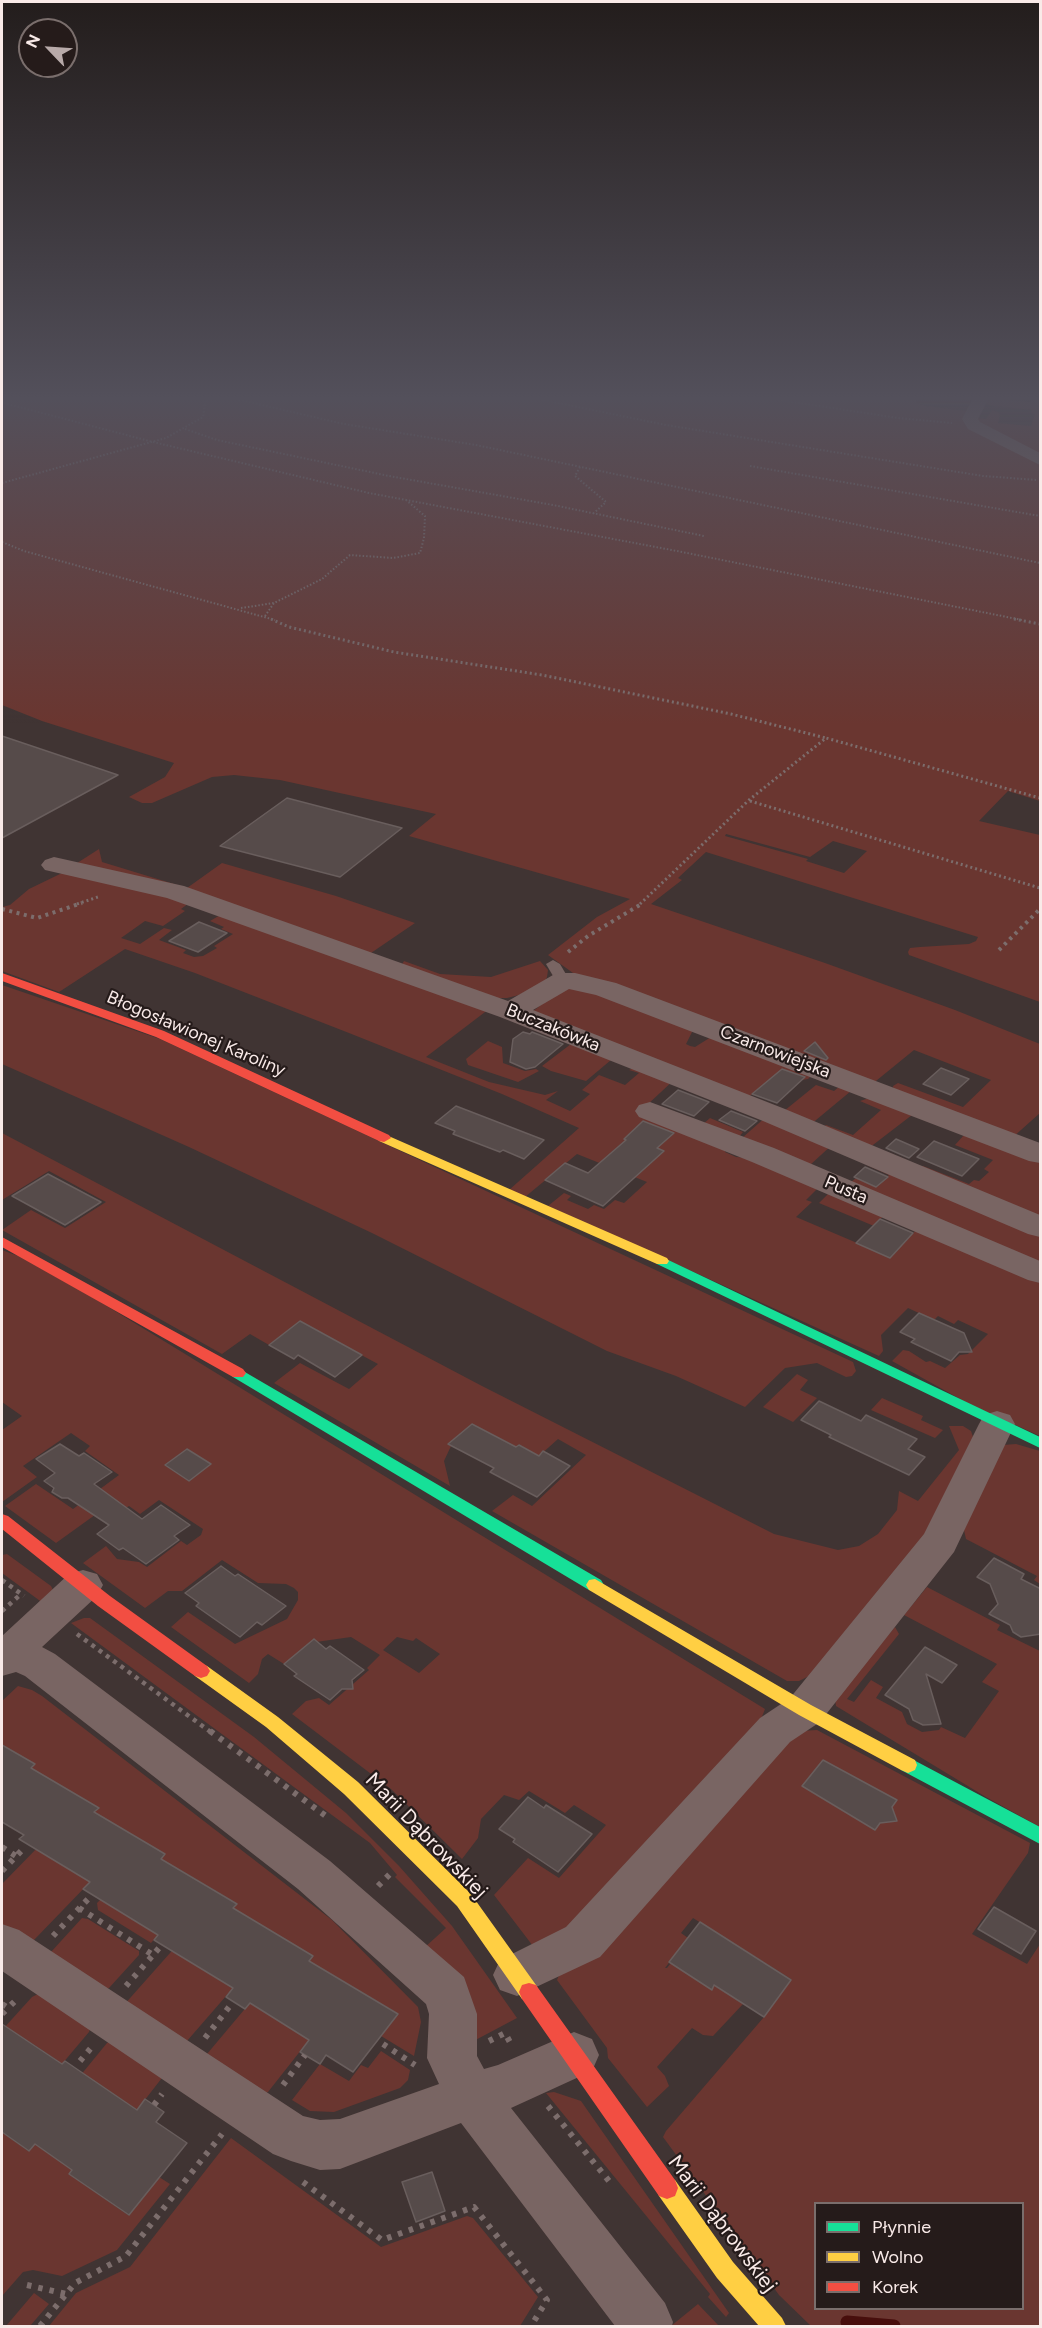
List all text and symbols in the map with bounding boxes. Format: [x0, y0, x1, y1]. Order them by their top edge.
north arrow [18, 18, 78, 78]
text: N [22, 31, 44, 51]
street label: Błogosławionej Karoliny [103, 987, 289, 1081]
street label: Buczakówka [503, 999, 603, 1057]
street label: Czarnowiejska [717, 1021, 833, 1083]
street label: Pusta [821, 1171, 871, 1209]
street label: Marii Dąbrowskiej [359, 1768, 493, 1904]
street label: Marii Dąbrowskiej [662, 2150, 782, 2298]
legend [814, 2202, 1024, 2310]
text: Płynnie [872, 2216, 931, 2238]
text: Wolno [872, 2246, 923, 2268]
text: Korek [872, 2276, 918, 2298]

